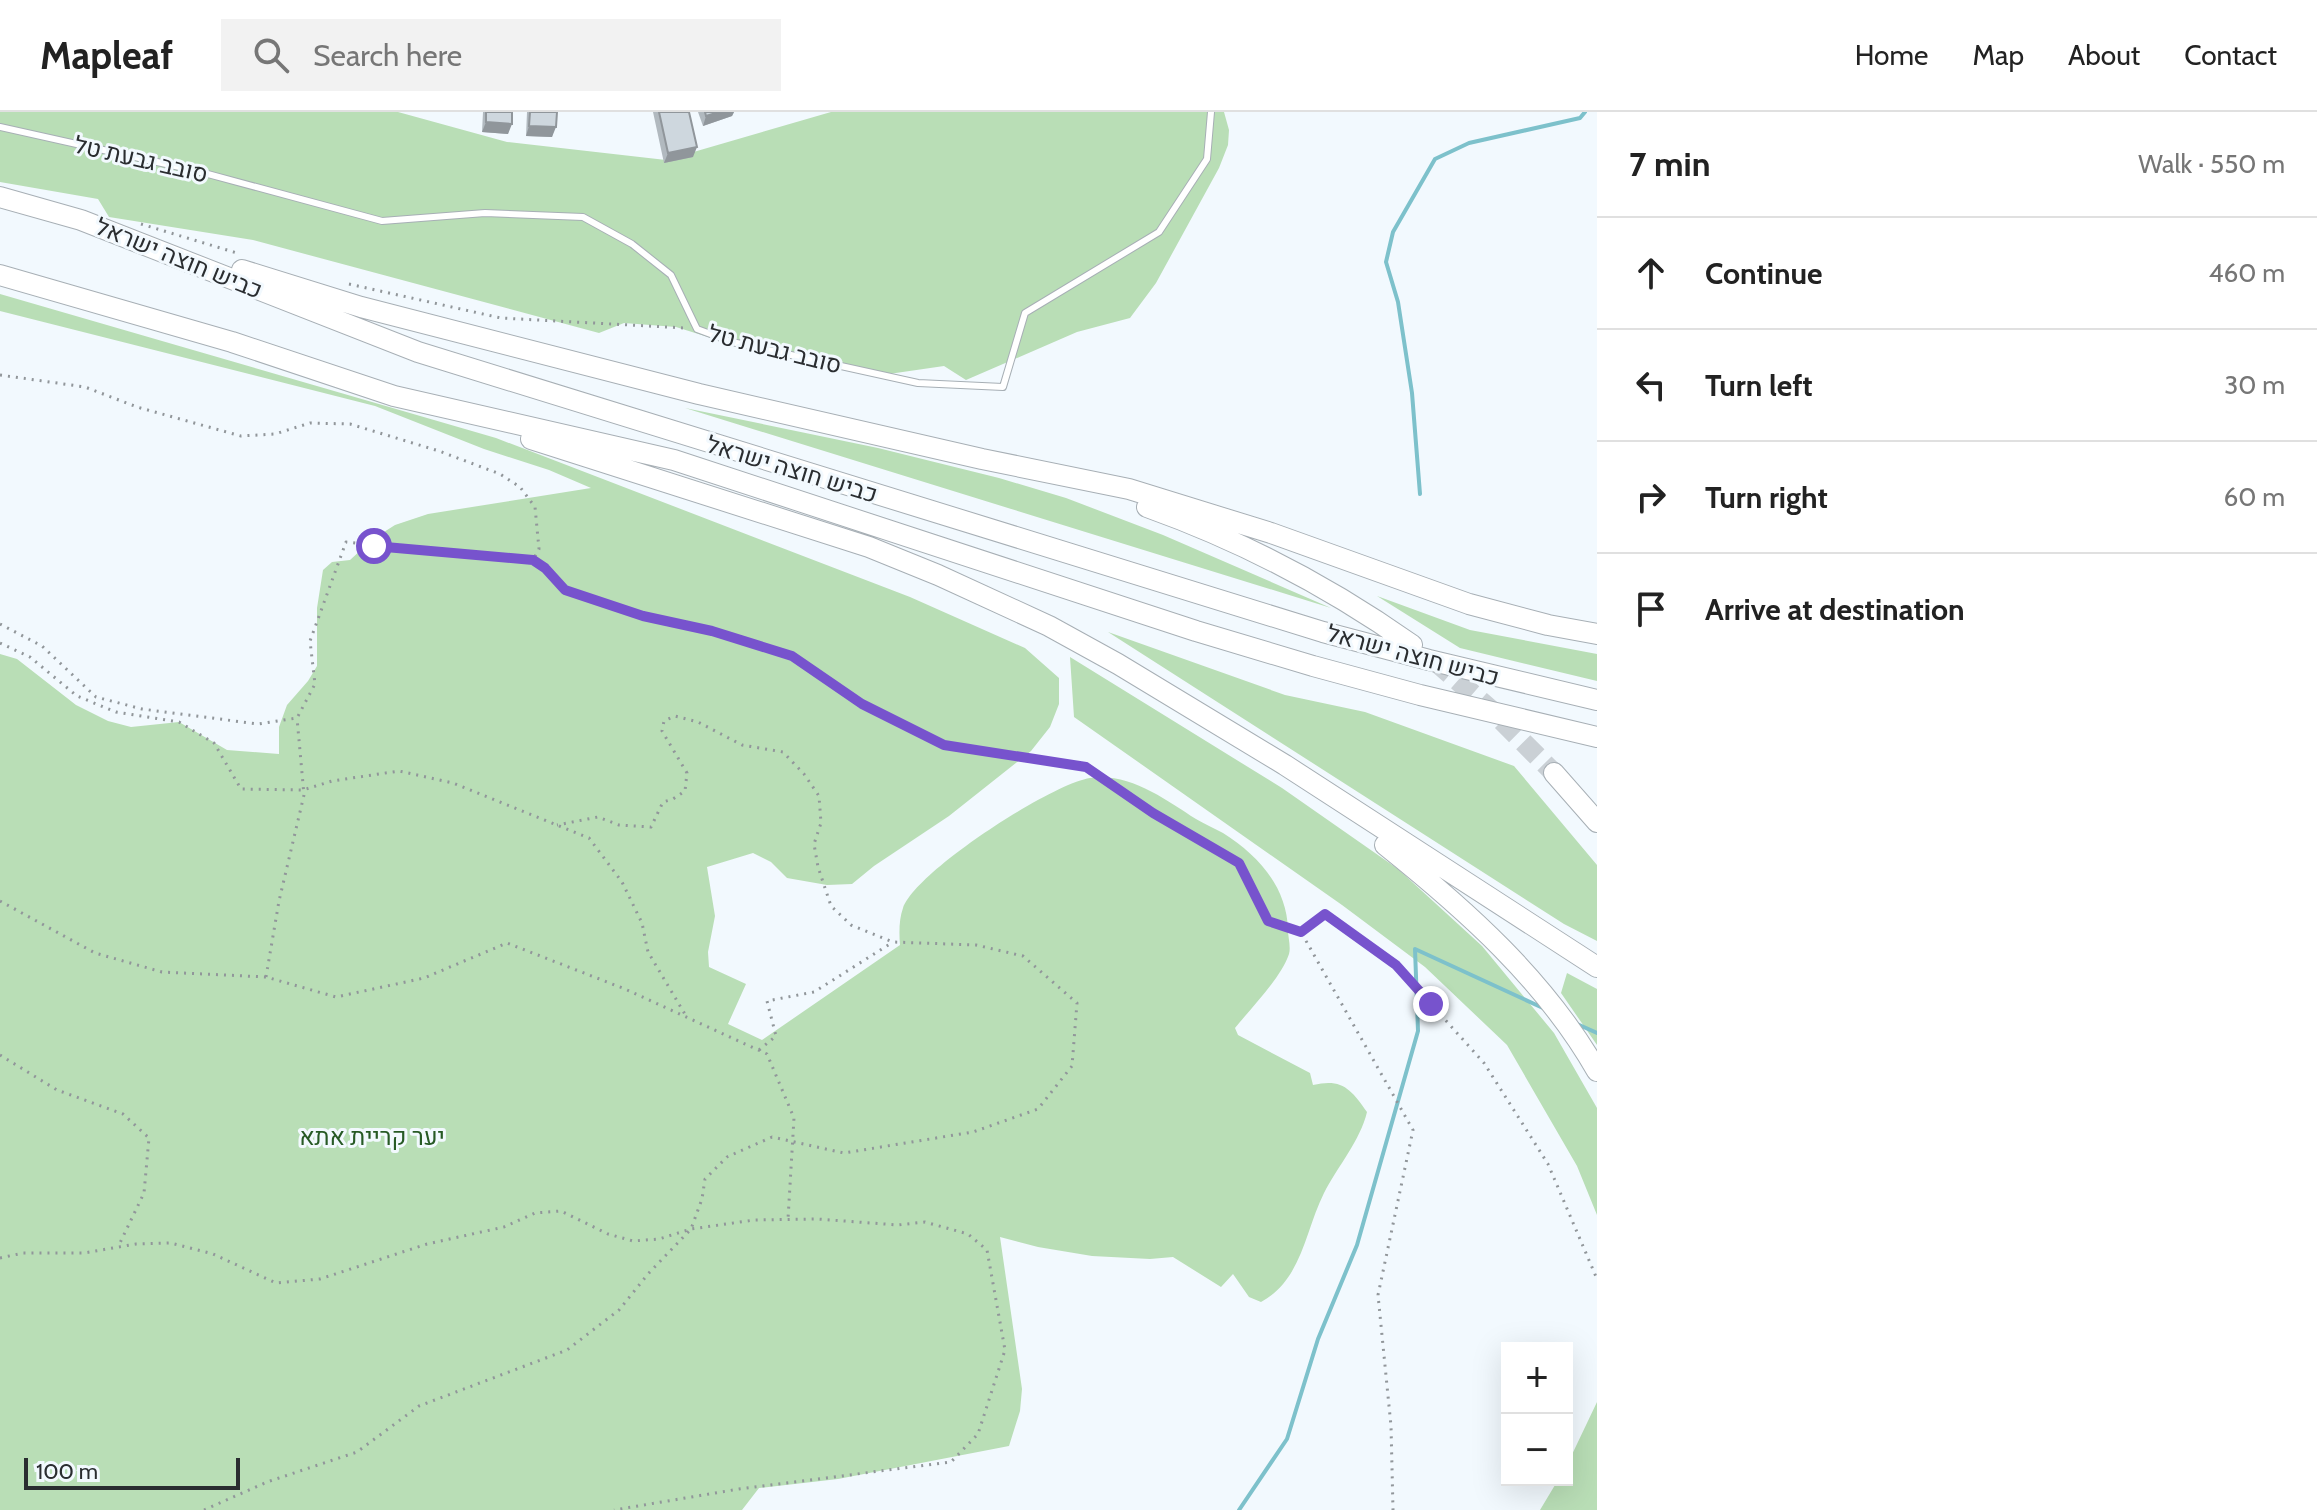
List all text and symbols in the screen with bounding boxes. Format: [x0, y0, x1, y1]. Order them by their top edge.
search box [221, 19, 781, 91]
text: Mapleaf [40, 32, 173, 79]
icon: search [249, 33, 293, 77]
text: Search here [313, 37, 462, 74]
text: Home [1855, 38, 1928, 72]
text: Map [1972, 38, 2024, 72]
text: About [2068, 38, 2140, 72]
text: Contact [2184, 38, 2277, 72]
street label: סובב גבעת טל [71, 130, 211, 188]
text: 7 min [1629, 143, 1710, 185]
text: Walk · 550 m [2138, 148, 2285, 180]
street label: כביש חוצה ישראל [91, 211, 267, 305]
icon: ahead [1629, 251, 1673, 295]
text: Continue [1705, 255, 1822, 292]
text: 460 m [2208, 257, 2285, 289]
street label: סובב גבעת טל [705, 318, 845, 380]
icon: left [1629, 363, 1673, 407]
text: Turn left [1705, 367, 1813, 404]
text: 30 m [2224, 369, 2285, 401]
street label: כביש חוצה ישראל [703, 429, 881, 509]
icon: right [1629, 475, 1673, 519]
text: Turn right [1705, 479, 1828, 516]
text: 60 m [2223, 481, 2285, 513]
route start [356, 528, 392, 564]
icon: arrive [1629, 587, 1673, 631]
text: Arrive at destination [1705, 591, 1965, 628]
street label: כביש חוצה ישראל [1324, 618, 1502, 692]
route end [1413, 986, 1449, 1022]
park label: יער קריית אתא [299, 1122, 445, 1151]
map controls [1501, 1342, 1573, 1486]
button: + [1501, 1342, 1573, 1414]
button: − [1501, 1414, 1573, 1486]
scale bar [24, 1454, 240, 1490]
text: 100 m [36, 1458, 98, 1485]

